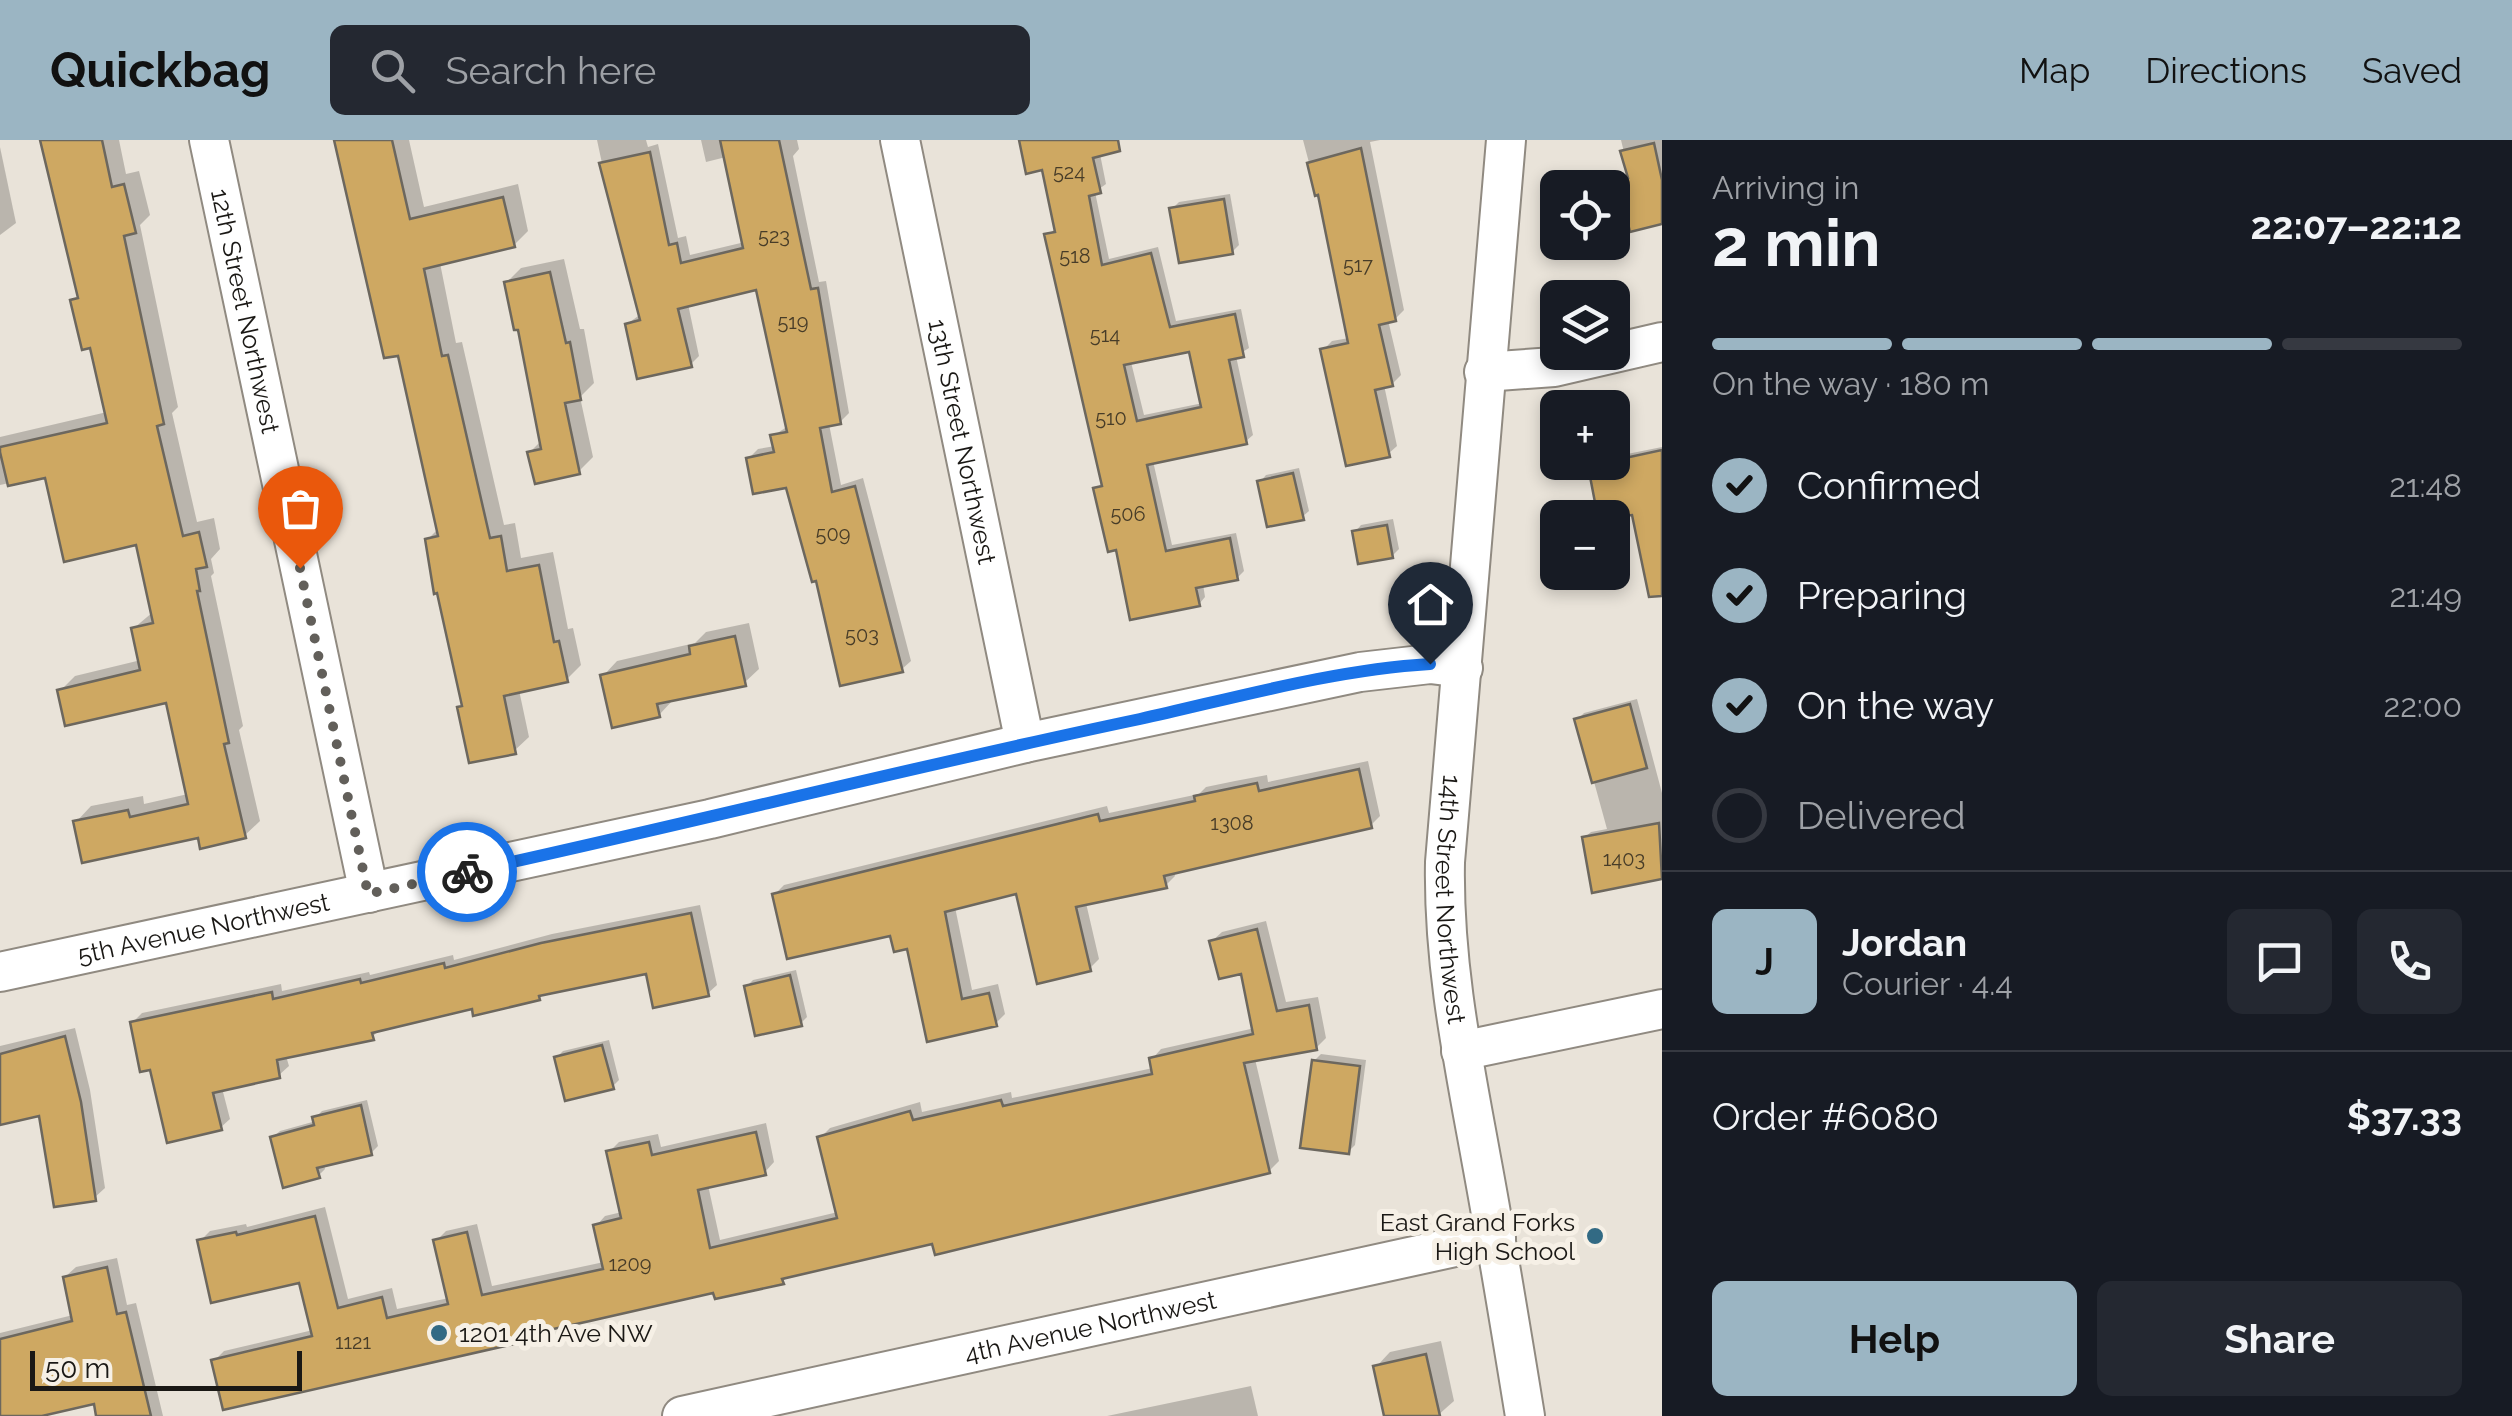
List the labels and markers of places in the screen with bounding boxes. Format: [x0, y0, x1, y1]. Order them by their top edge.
pin [258, 466, 343, 569]
pin [1388, 562, 1473, 665]
place label: East Grand Forks High School [1380, 1207, 1575, 1266]
marker: East Grand Forks High School [1584, 1225, 1606, 1247]
place label: 1201 4th Ave NW [459, 1318, 653, 1348]
marker: 1201 4th Ave NW [428, 1322, 450, 1344]

